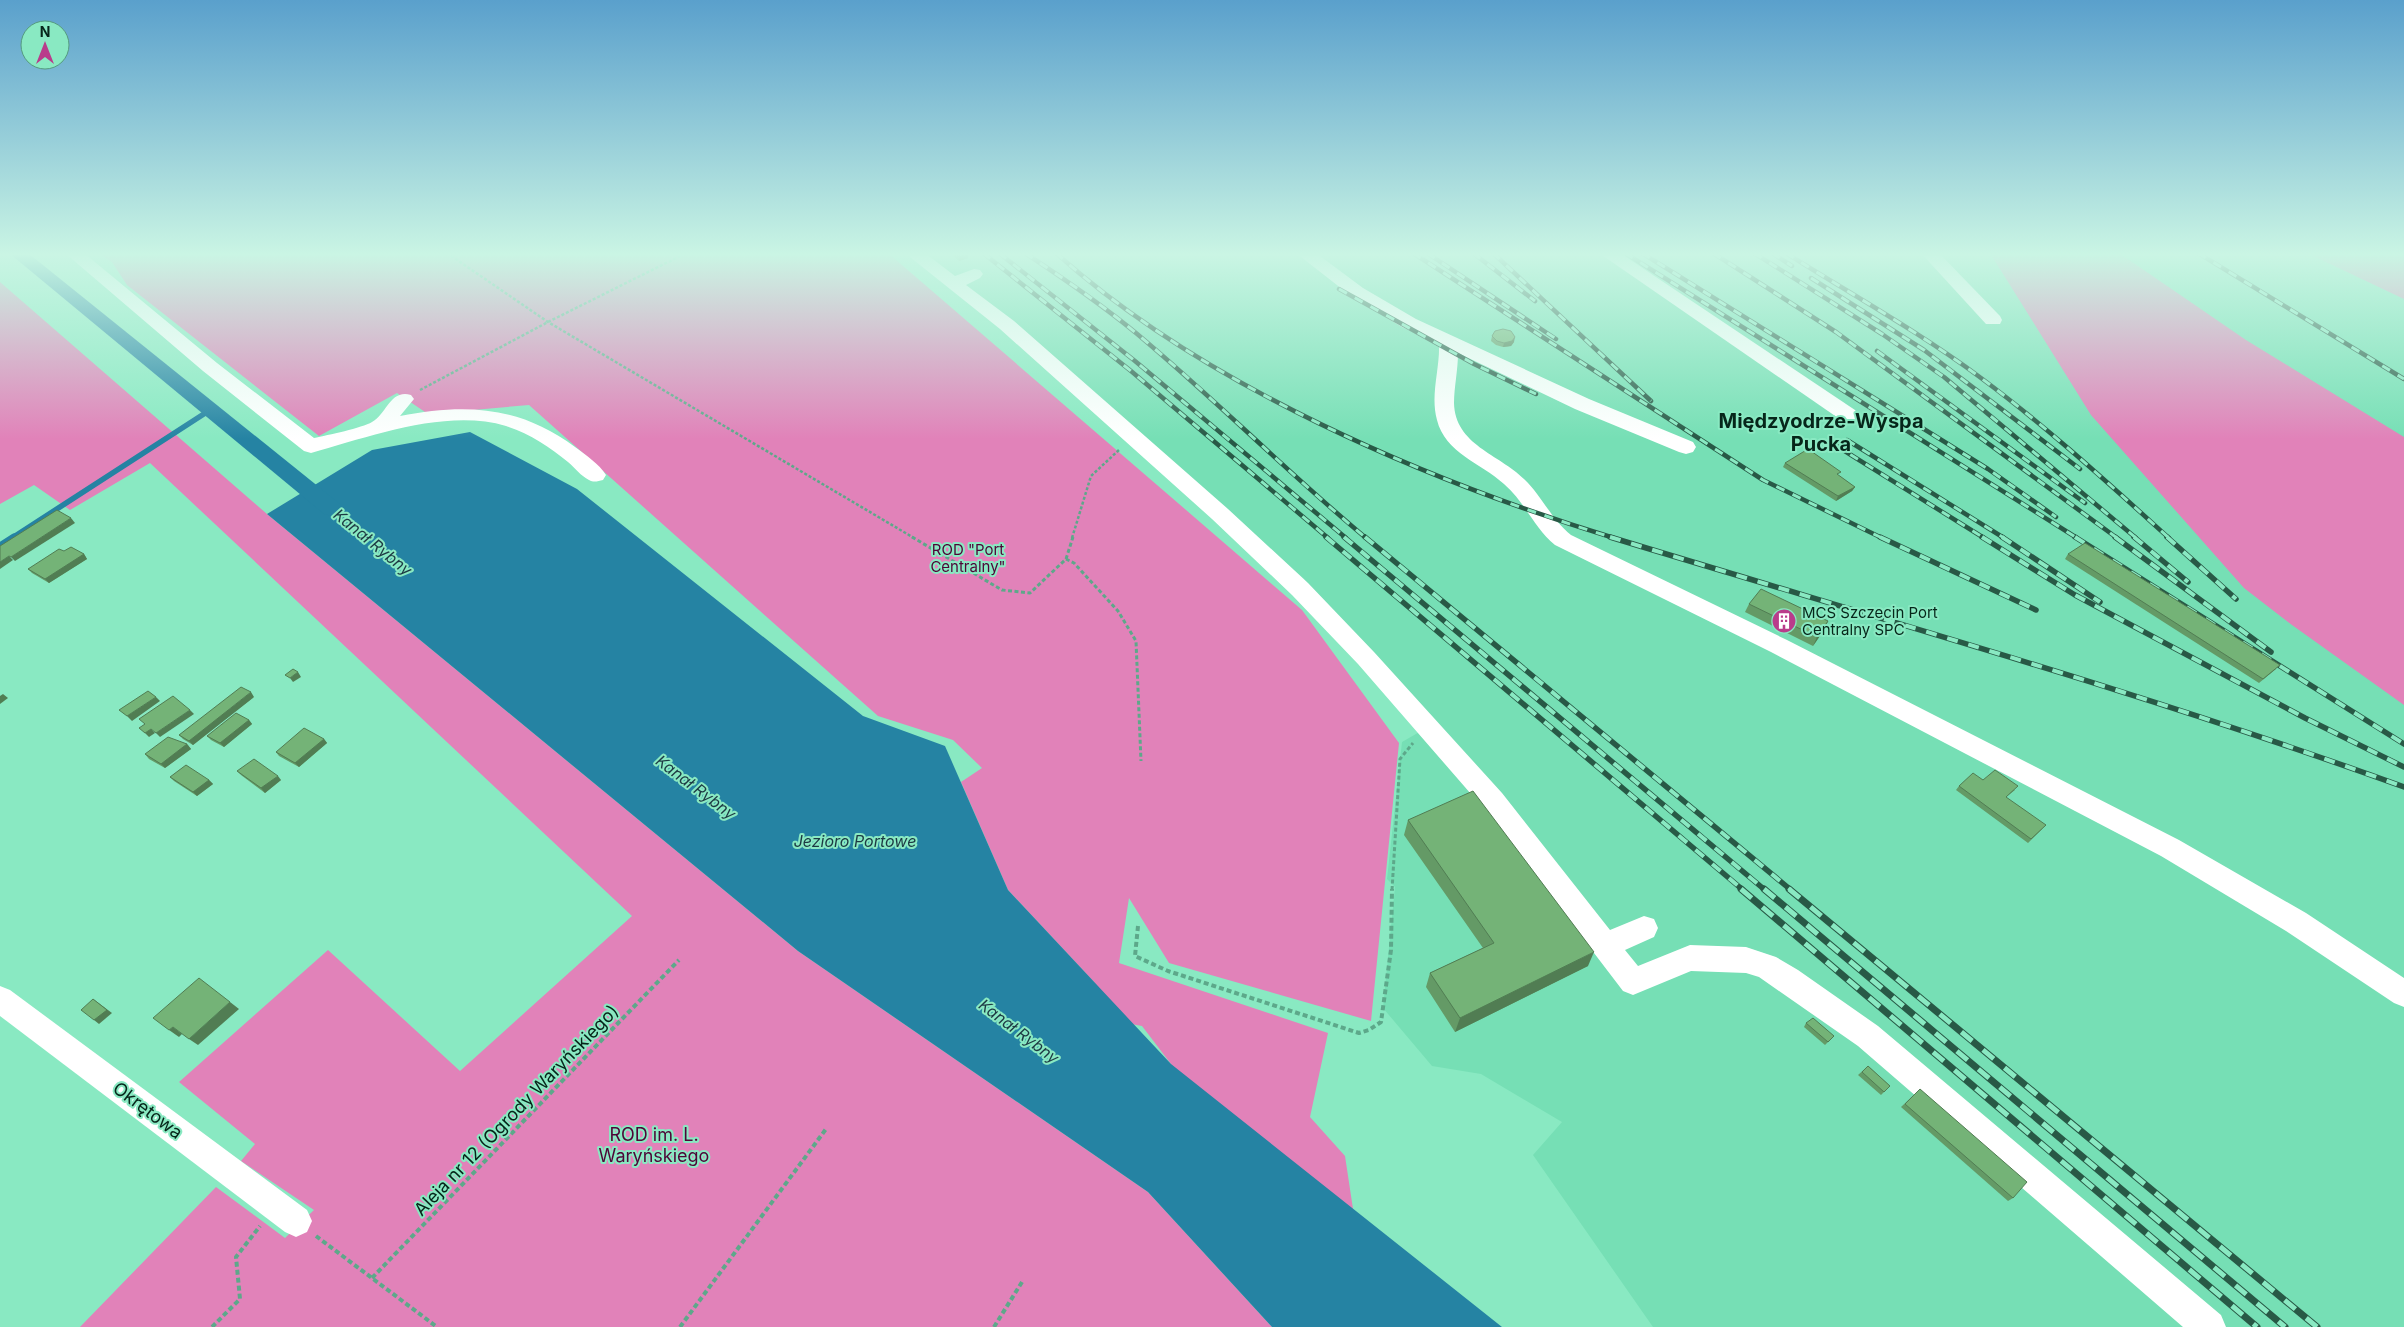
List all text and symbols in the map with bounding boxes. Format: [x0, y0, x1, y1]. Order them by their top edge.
north arrow [20, 20, 70, 70]
text: N [40, 23, 50, 40]
district label: Międzyodrze-Wyspa Pucka [1719, 409, 1924, 456]
water label: Kanał Rybny [330, 504, 417, 580]
park label: ROD "Port Centralny" [930, 540, 1006, 576]
place label: MCS Szczecin Port Centralny SPC [1802, 603, 1938, 639]
building icon: MCS Szczecin Port Centralny SPC [1771, 608, 1797, 634]
water label: Kanał Rybny [652, 750, 741, 824]
water label: Jezioro Portowe [794, 831, 916, 851]
water label: Kanał Rybny [975, 994, 1064, 1068]
street label: Aleja nr 12 (Ogrody Waryńskiego) [410, 1000, 622, 1220]
street label: Okrętowa [109, 1077, 187, 1143]
park label: ROD im. L. Waryńskiego [599, 1124, 709, 1166]

